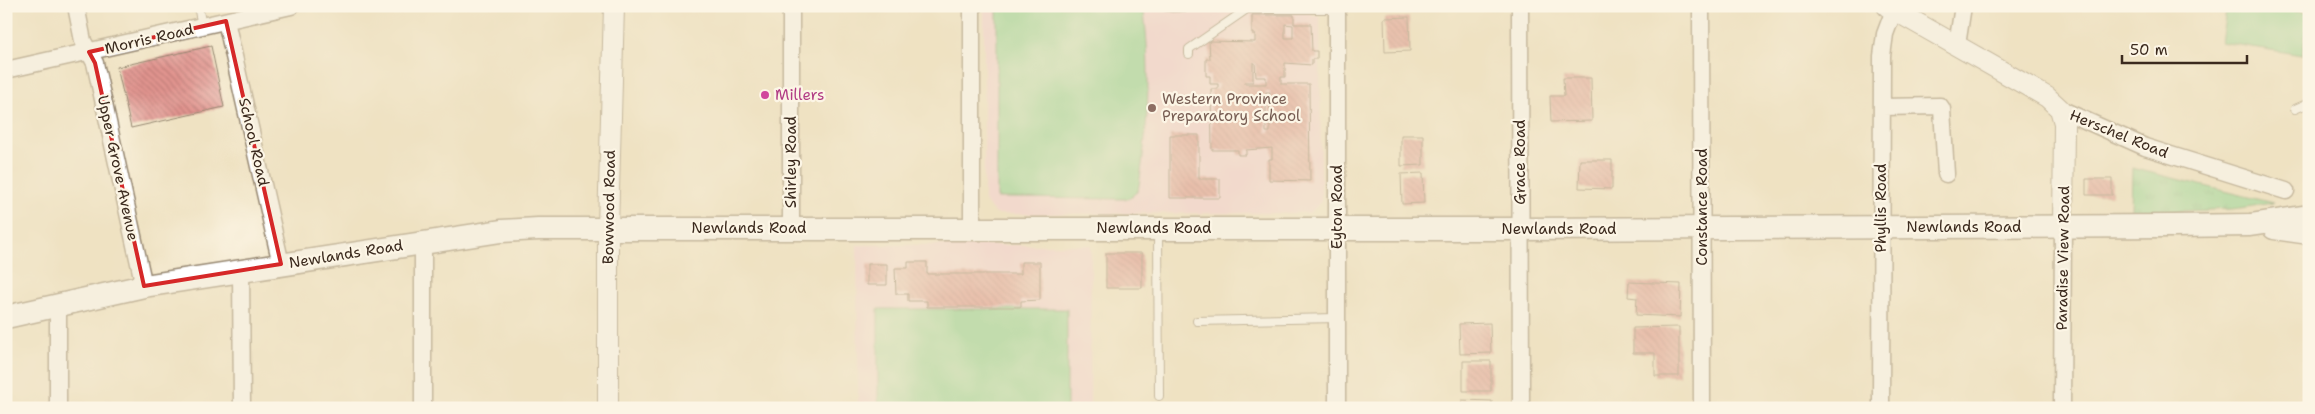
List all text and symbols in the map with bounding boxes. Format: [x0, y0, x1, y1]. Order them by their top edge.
street label: Morris Road [103, 19, 196, 59]
scale bar [2122, 32, 2248, 64]
text: 50 m [2130, 40, 2168, 60]
place label: Millers [775, 85, 825, 105]
marker: Millers [759, 89, 771, 101]
place label: Western Province Preparatory School [1162, 89, 1301, 126]
street label: Upper Grove Avenue [93, 93, 143, 243]
street label: School Road [234, 96, 274, 189]
marker: Western Province Preparatory School [1146, 102, 1158, 114]
street label: Herschel Road [2067, 105, 2172, 163]
street label: Shirley Road [781, 115, 801, 208]
street label: Grace Road [1510, 119, 1530, 205]
street label: Constance Road [1692, 148, 1712, 266]
street label: Bowwood Road [598, 149, 620, 264]
street label: Phyllis Road [1871, 163, 1891, 253]
street label: Eyton Road [1327, 164, 1347, 249]
street label: Paradise View Road [2052, 185, 2074, 331]
street label: Newlands Road [1906, 217, 2022, 237]
street label: Newlands Road [691, 218, 807, 238]
street label: Newlands Road [1096, 218, 1212, 238]
street label: Newlands Road [1501, 219, 1617, 239]
street label: Newlands Road [288, 235, 405, 273]

